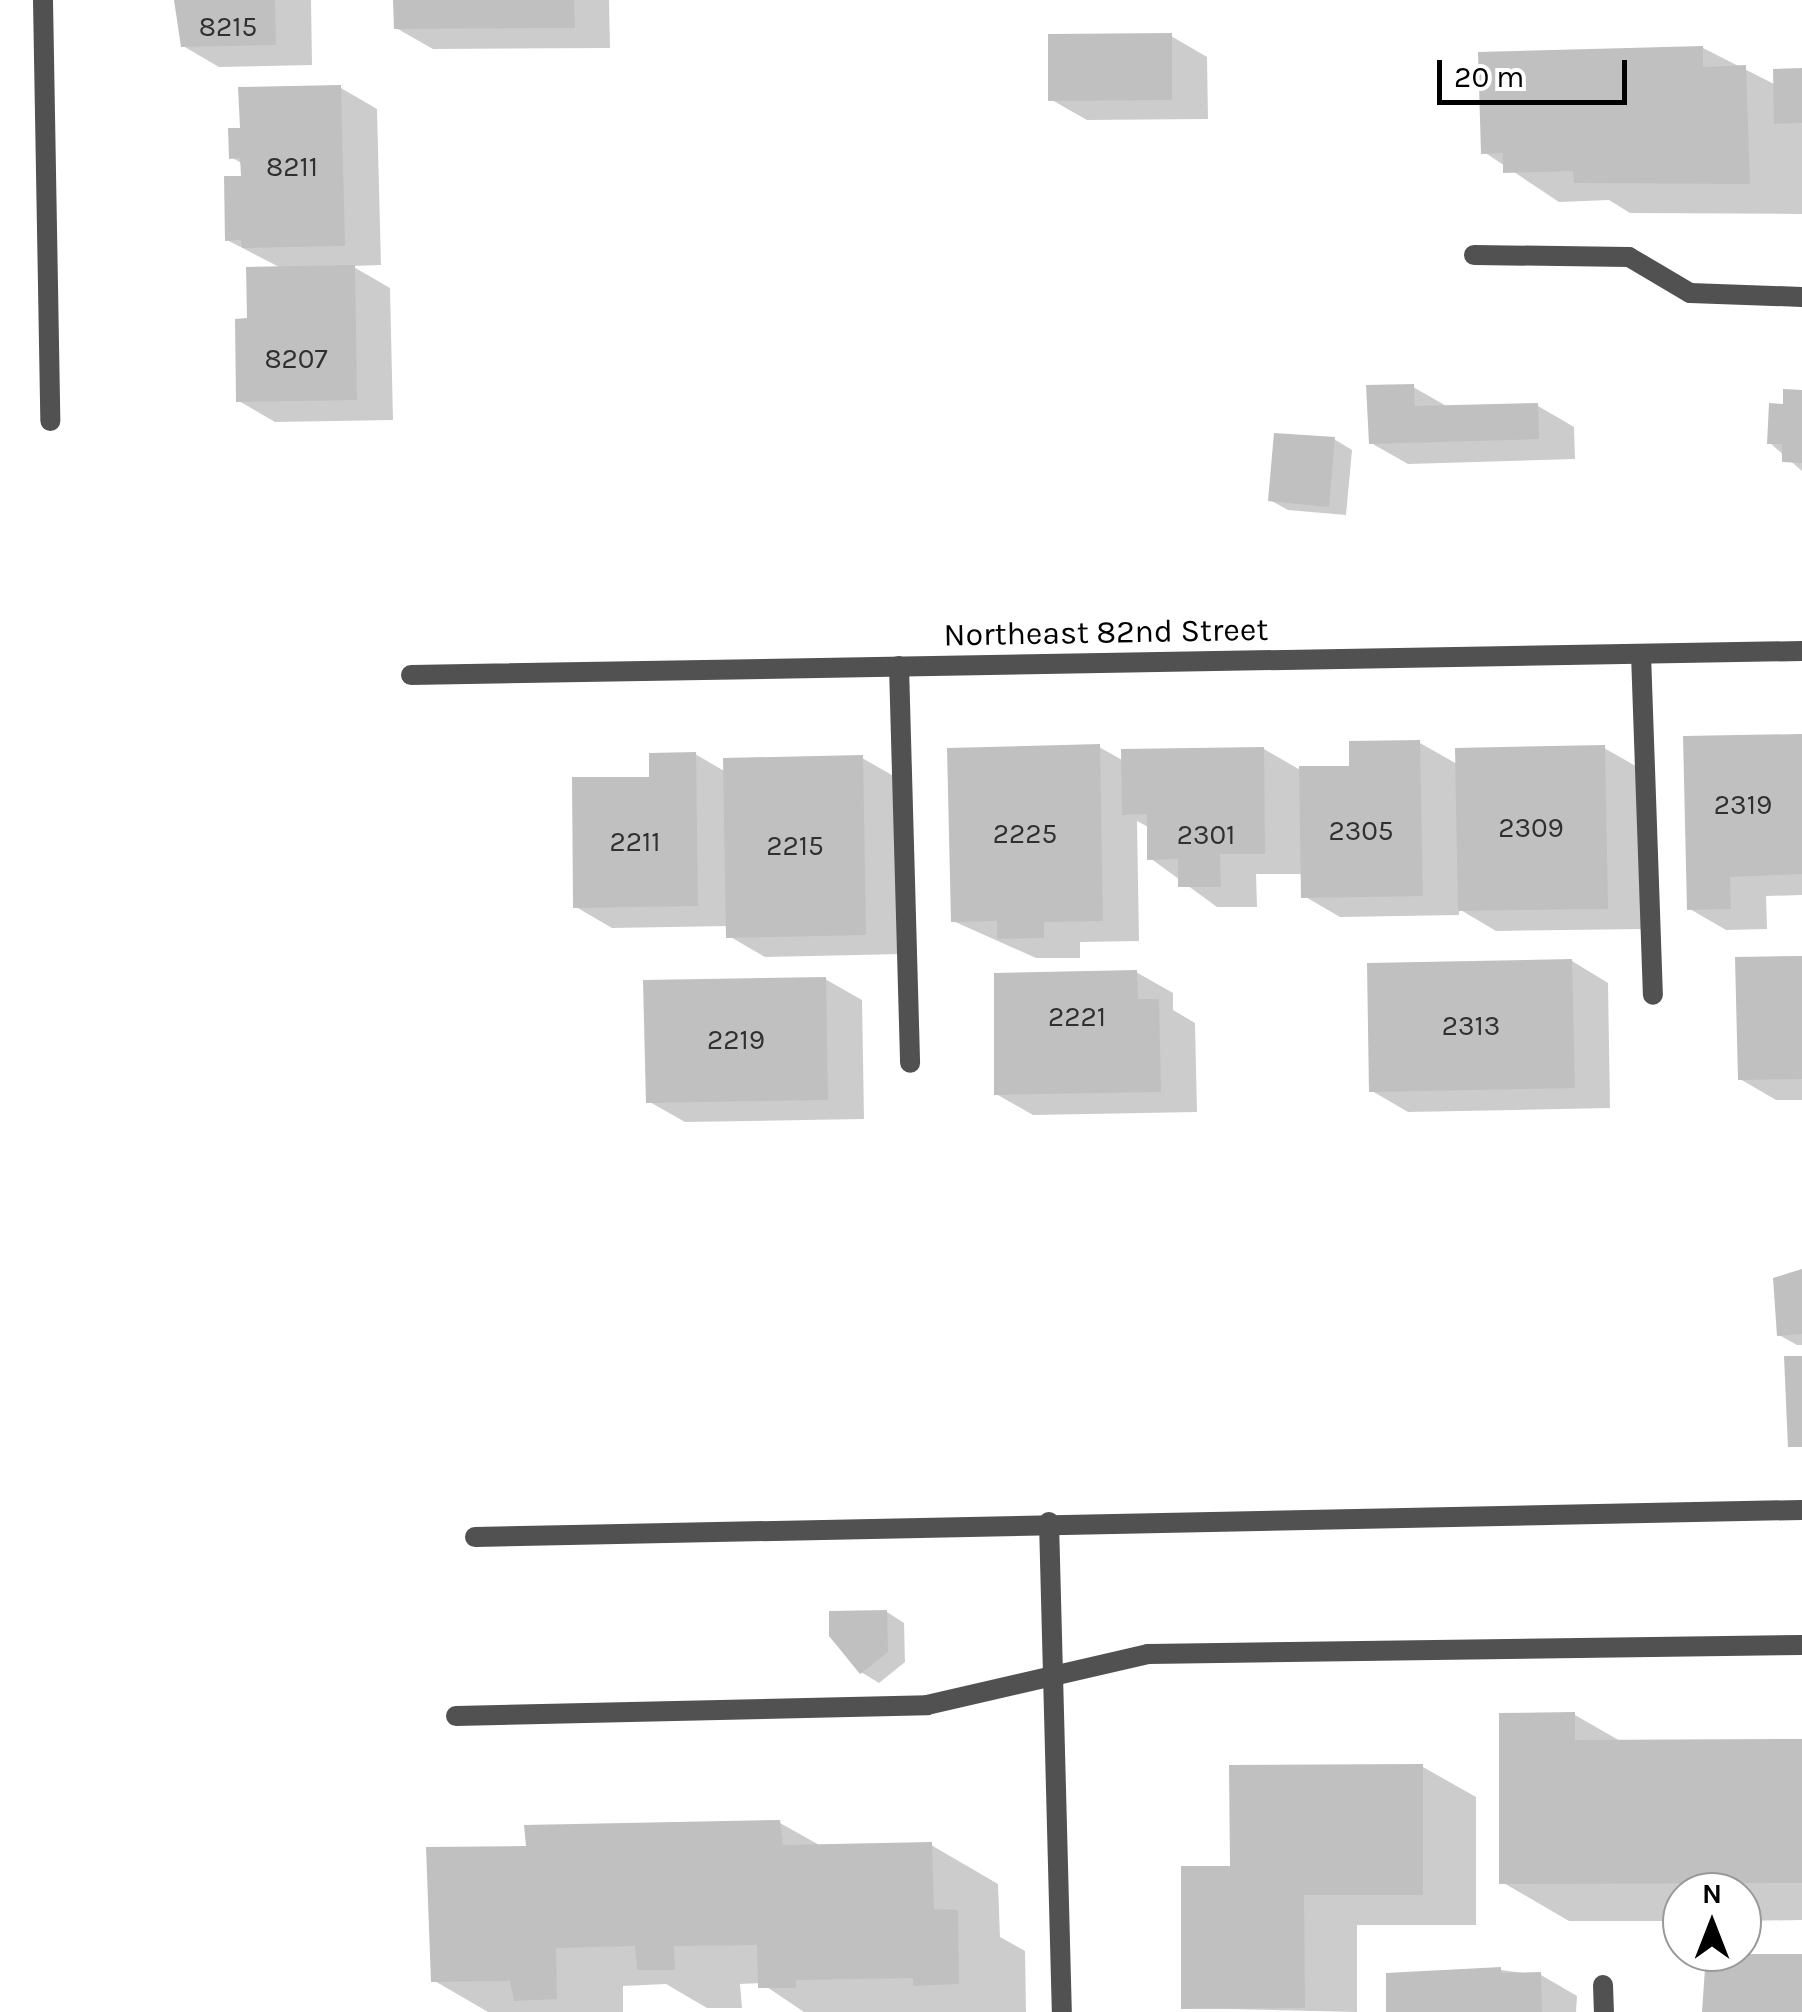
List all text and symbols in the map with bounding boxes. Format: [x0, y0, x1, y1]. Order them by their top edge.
house number: 8215 [199, 10, 257, 44]
scale bar [1442, 40, 1632, 102]
text: 20 m [1454, 59, 1524, 95]
house number: 8211 [266, 150, 318, 184]
house number: 8207 [264, 342, 328, 376]
street label: Northeast 82nd Street [943, 611, 1269, 655]
house number: 2319 [1714, 788, 1772, 822]
house number: 2309 [1498, 811, 1564, 845]
house number: 2305 [1328, 814, 1394, 848]
house number: 2225 [993, 817, 1057, 851]
house number: 2301 [1177, 818, 1235, 852]
house number: 2211 [610, 825, 660, 859]
house number: 2215 [766, 829, 824, 863]
house number: 2221 [1048, 1000, 1106, 1034]
house number: 2313 [1442, 1009, 1500, 1043]
house number: 2219 [707, 1023, 765, 1057]
north arrow [1662, 1872, 1762, 1972]
text: N [1702, 1877, 1722, 1910]

